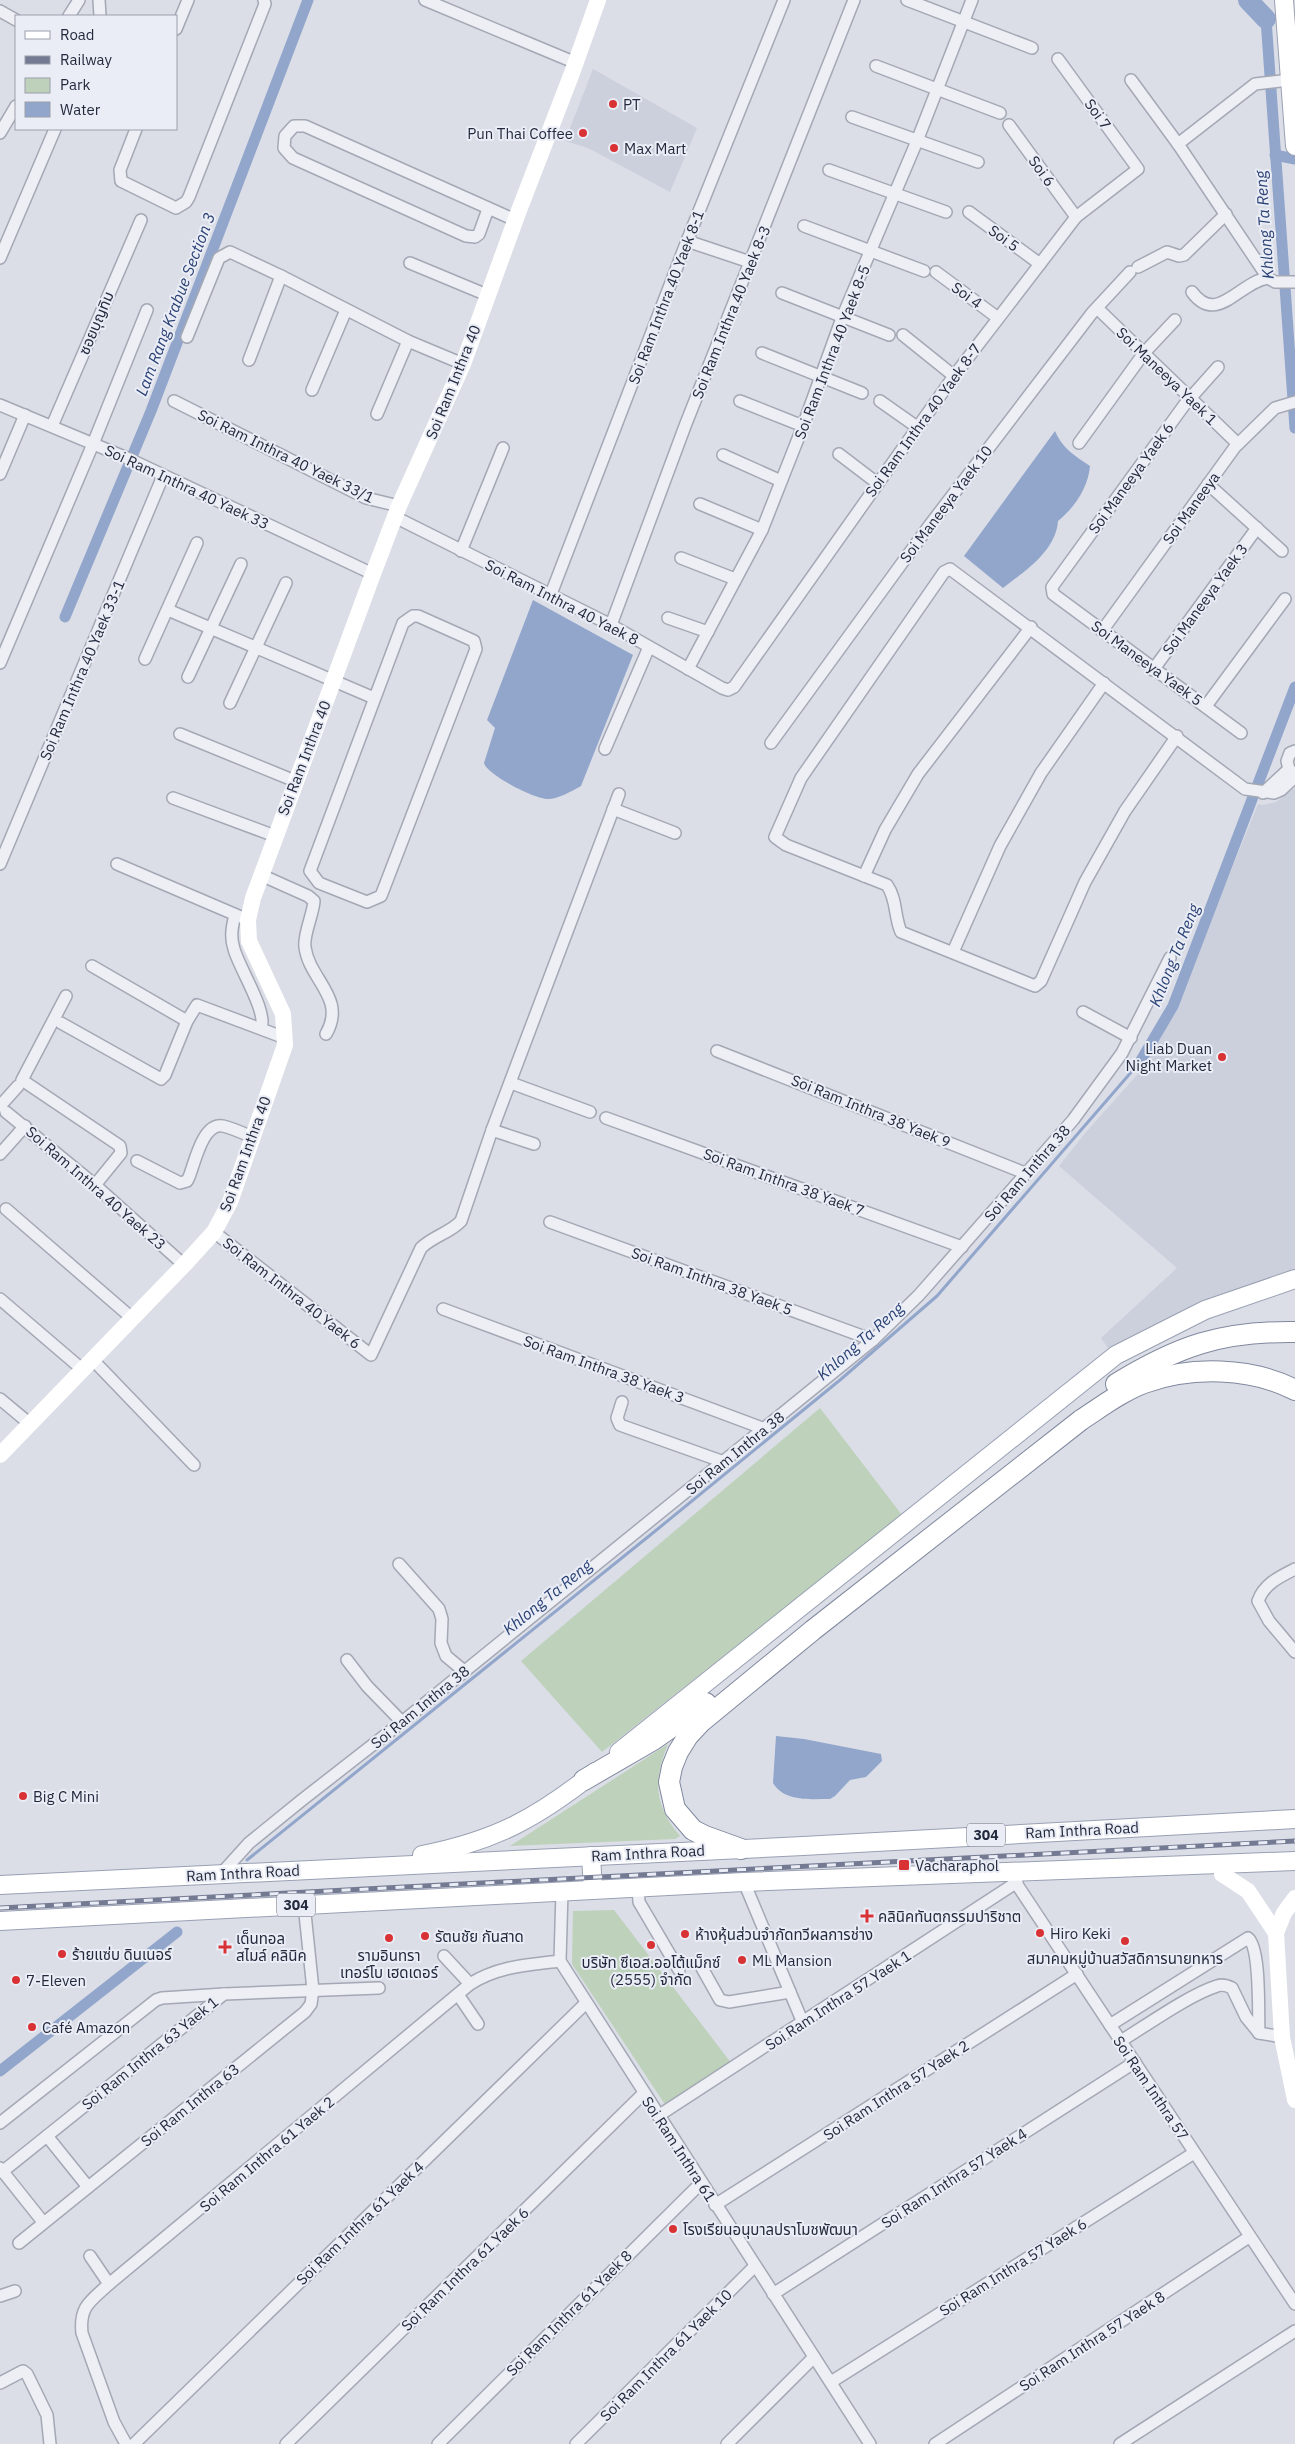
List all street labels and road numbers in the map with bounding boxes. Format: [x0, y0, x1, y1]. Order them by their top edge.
street label: Soi 7 [1080, 95, 1116, 133]
street label: Soi 6 [1024, 152, 1060, 190]
street label: Soi Ram Inthra 40 Yaek 8-1 [624, 207, 708, 387]
street label: Soi 5 [985, 220, 1023, 256]
street label: Soi Ram Inthra 40 Yaek 8-3 [688, 223, 774, 401]
street label: Soi Ram Inthra 40 Yaek 8-5 [790, 262, 874, 442]
street label: Soi 4 [948, 277, 986, 313]
street label: ซอยบุญทิม [74, 288, 118, 358]
street label: Soi Ram Inthra 40 [421, 322, 485, 442]
street label: Soi Maneeya Yaek 1 [1113, 323, 1221, 429]
street label: Soi Ram Inthra 40 Yaek 8-7 [861, 340, 985, 500]
street label: Soi Ram Inthra 40 Yaek 33/1 [195, 405, 377, 507]
street label: Soi Maneeya Yaek 6 [1084, 419, 1178, 537]
street label: Soi Ram Inthra 40 Yaek 33 [102, 441, 272, 533]
street label: Soi Maneeya Yaek 10 [896, 442, 996, 566]
street label: Soi Maneeya [1158, 468, 1224, 548]
street label: Soi Maneeya Yaek 3 [1158, 540, 1252, 658]
street label: Soi Ram Inthra 40 Yaek 8 [482, 555, 642, 649]
street label: Soi Ram Inthra 40 Yaek 33-1 [35, 577, 129, 763]
street label: Soi Maneeya Yaek 5 [1088, 616, 1206, 710]
street label: Soi Ram Inthra 40 [273, 698, 335, 818]
street label: Soi Ram Inthra 38 Yaek 9 [789, 1070, 953, 1152]
street label: Soi Ram Inthra 40 [215, 1094, 275, 1214]
street label: Soi Ram Inthra 38 [980, 1121, 1074, 1225]
street label: Soi Ram Inthra 40 Yaek 23 [22, 1122, 170, 1254]
street label: Soi Ram Inthra 38 Yaek 7 [701, 1144, 867, 1220]
street label: Soi Ram Inthra 40 Yaek 6 [219, 1233, 365, 1353]
street label: Soi Ram Inthra 38 Yaek 5 [629, 1243, 795, 1319]
street label: Soi Ram Inthra 38 Yaek 3 [521, 1331, 687, 1407]
street label: Soi Ram Inthra 38 [682, 1407, 788, 1499]
street label: Soi Ram Inthra 38 [367, 1661, 473, 1753]
street label: Ram Inthra Road [1025, 1818, 1139, 1842]
road number: 304 [967, 1824, 1005, 1846]
street label: Ram Inthra Road [591, 1841, 705, 1865]
street label: Ram Inthra Road [186, 1861, 300, 1885]
road number: 304 [277, 1894, 315, 1916]
street label: Soi Ram Inthra 57 Yaek 1 [761, 1946, 915, 2054]
street label: Soi Ram Inthra 63 Yaek 1 [78, 1992, 222, 2114]
street label: Soi Ram Inthra 57 [1109, 2032, 1193, 2144]
street label: Soi Ram Inthra 57 Yaek 2 [819, 2036, 973, 2144]
street label: Soi Ram Inthra 63 [137, 2060, 243, 2150]
street label: Soi Ram Inthra 61 Yaek 2 [196, 2092, 338, 2216]
street label: Soi Ram Inthra 61 [638, 2093, 720, 2205]
street label: Soi Ram Inthra 57 Yaek 4 [877, 2124, 1031, 2232]
street label: Soi Ram Inthra 61 Yaek 4 [292, 2157, 428, 2289]
street label: Soi Ram Inthra 61 Yaek 6 [397, 2203, 533, 2335]
street label: Soi Ram Inthra 57 Yaek 6 [936, 2214, 1090, 2320]
street label: Soi Ram Inthra 61 Yaek 8 [502, 2246, 636, 2380]
street label: Soi Ram Inthra 61 Yaek 10 [596, 2285, 736, 2425]
street label: Soi Ram Inthra 57 Yaek 8 [1015, 2287, 1169, 2395]

